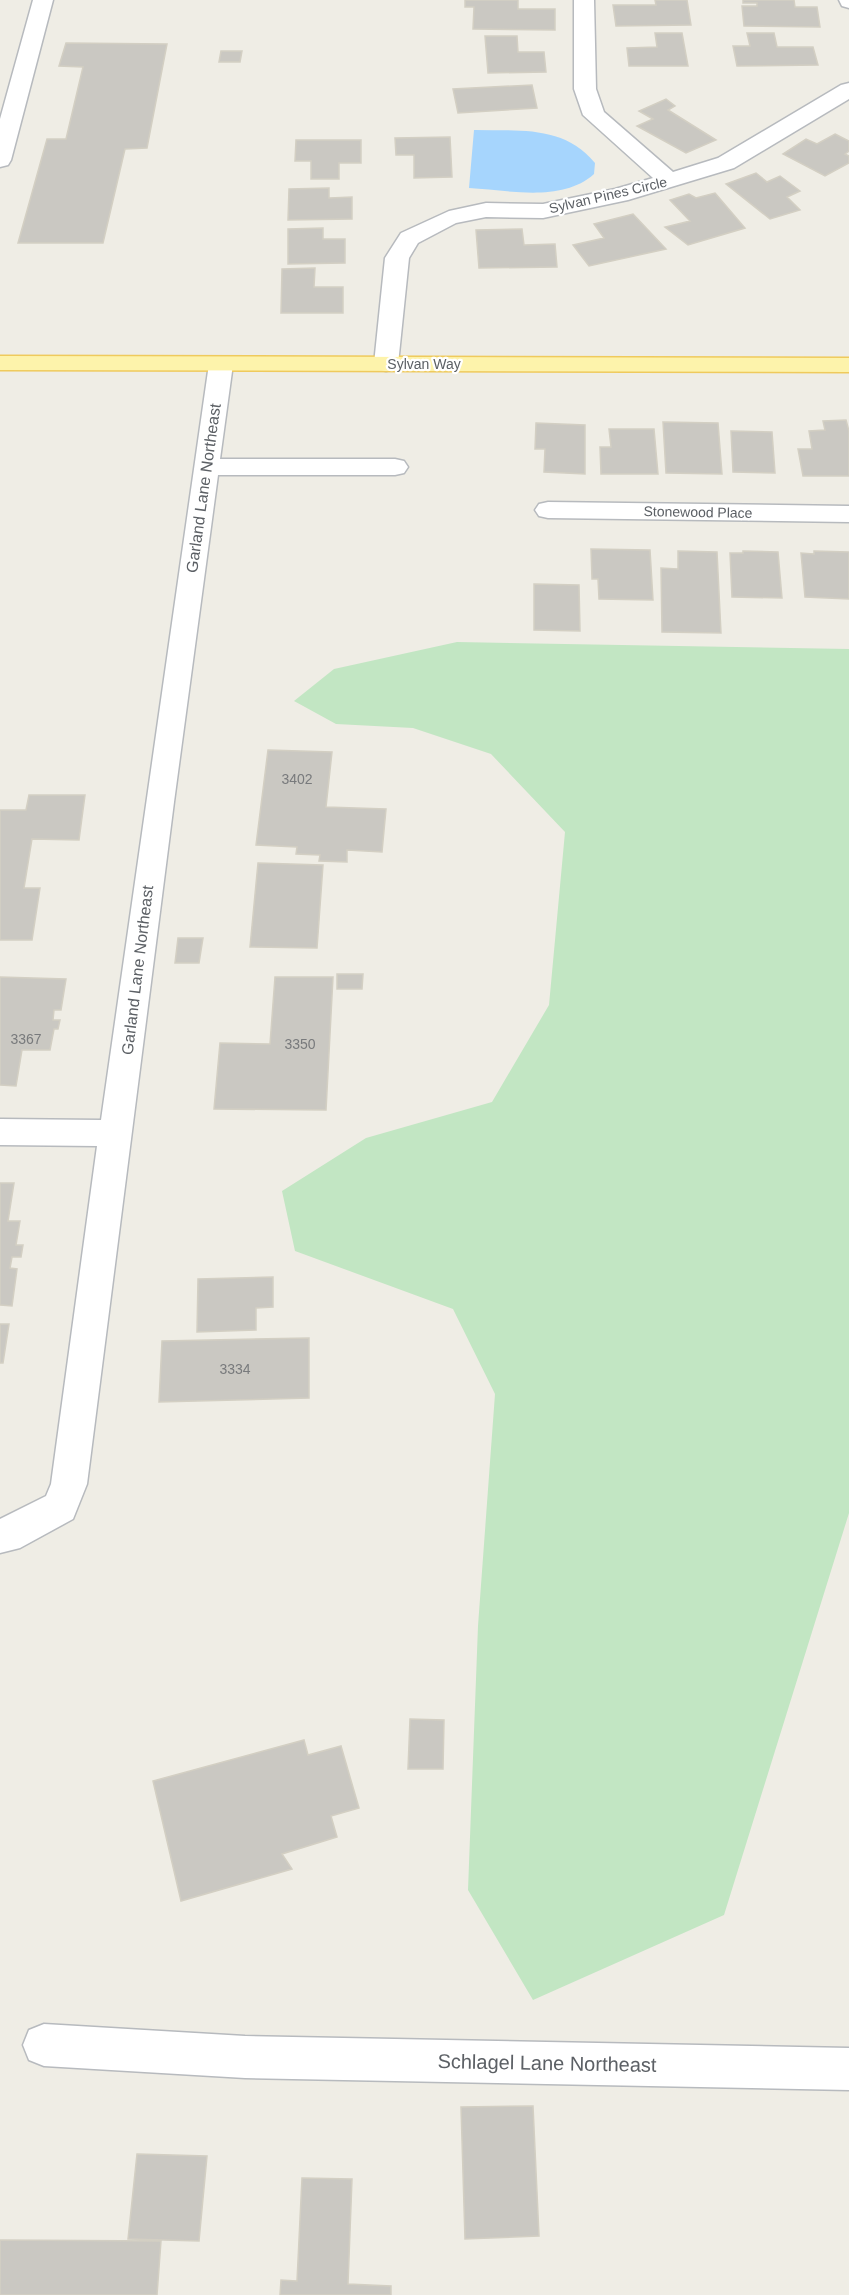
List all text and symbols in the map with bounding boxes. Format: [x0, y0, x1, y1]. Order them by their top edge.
street label: Sylvan Pines Circle [547, 174, 669, 216]
street label: Sylvan Way [387, 356, 461, 372]
street label: Garland Lane Northeast [183, 402, 224, 574]
street label: Stonewood Place [643, 503, 753, 521]
house number: 3402 [281, 771, 313, 787]
street label: Garland Lane Northeast [119, 884, 156, 1056]
house number: 3367 [10, 1031, 42, 1047]
house number: 3350 [284, 1036, 316, 1052]
house number: 3334 [219, 1361, 251, 1377]
street label: Schlagel Lane Northeast [437, 2050, 657, 2076]

